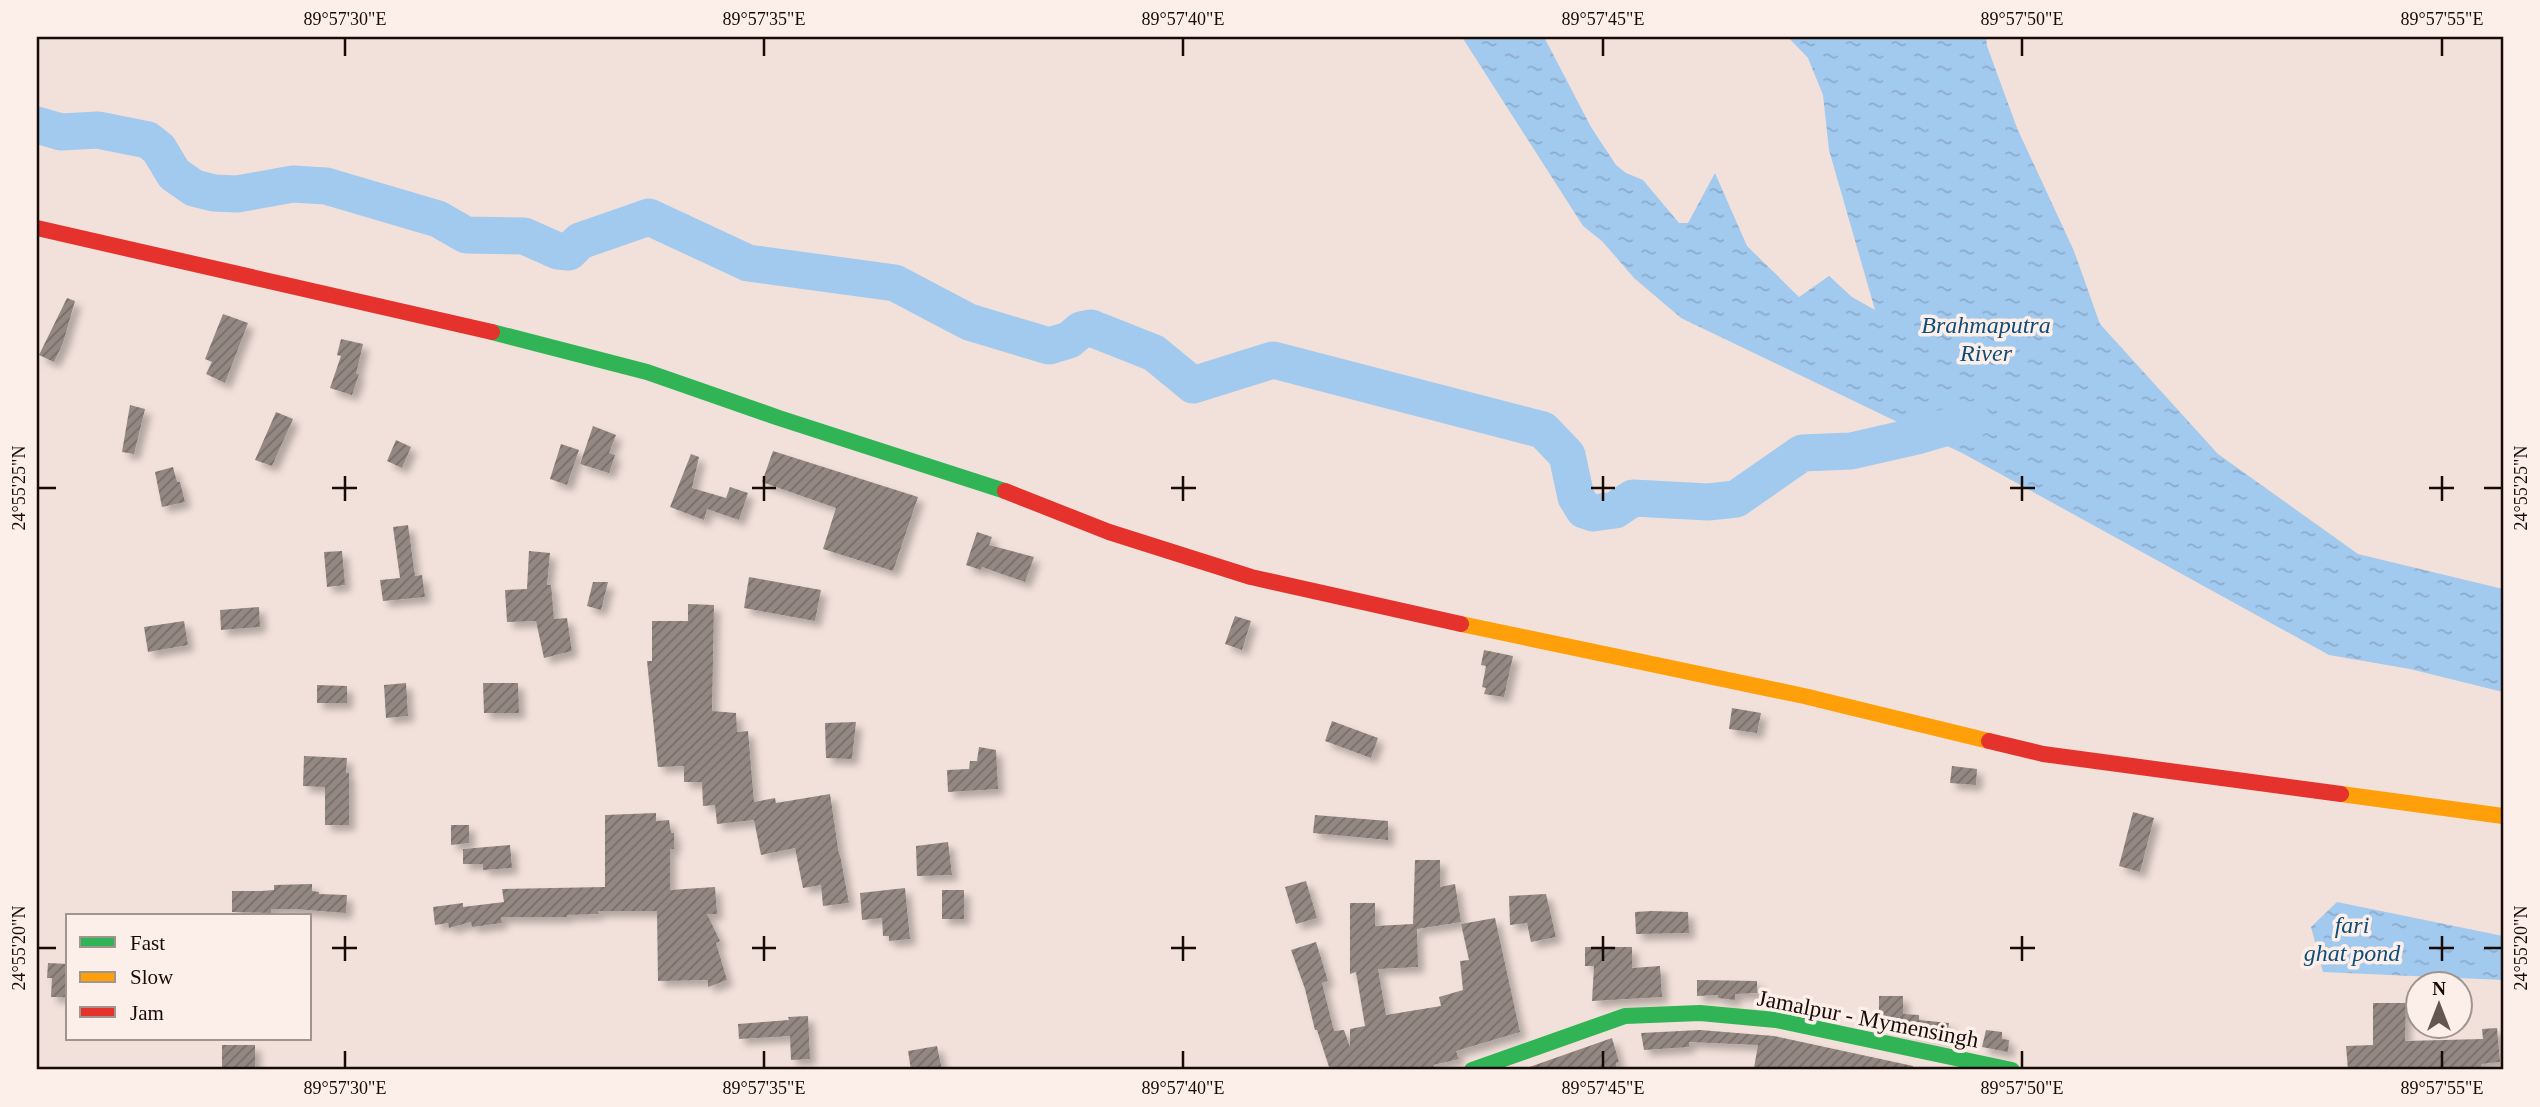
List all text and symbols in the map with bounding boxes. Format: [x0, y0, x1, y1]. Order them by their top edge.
text: 89°57'30"E [304, 9, 386, 29]
text: 89°57'35"E [723, 9, 805, 29]
text: 89°57'40"E [1142, 9, 1224, 29]
text: 89°57'45"E [1562, 9, 1644, 29]
text: 89°57'50"E [1981, 9, 2063, 29]
text: 89°57'55"E [2401, 9, 2483, 29]
water label: Brahmaputra River [1921, 312, 2051, 366]
text: 24°55'25"N [9, 446, 29, 530]
text: 24°55'25"N [2511, 446, 2531, 530]
text: 24°55'20"N [9, 906, 29, 990]
text: 24°55'20"N [2511, 906, 2531, 990]
water label: fari ghat pond [2304, 912, 2401, 966]
legend [66, 914, 312, 1040]
text: Fast [130, 931, 165, 955]
text: Slow [130, 965, 174, 989]
north arrow [2404, 970, 2474, 1040]
text: N [2432, 978, 2446, 999]
street label: Jamalpur - Mymensingh [1755, 985, 1981, 1053]
text: Jam [130, 1001, 164, 1025]
text: 89°57'30"E [304, 1078, 386, 1098]
text: 89°57'35"E [723, 1078, 805, 1098]
text: 89°57'40"E [1142, 1078, 1224, 1098]
text: 89°57'45"E [1562, 1078, 1644, 1098]
text: 89°57'50"E [1981, 1078, 2063, 1098]
text: 89°57'55"E [2401, 1078, 2483, 1098]

